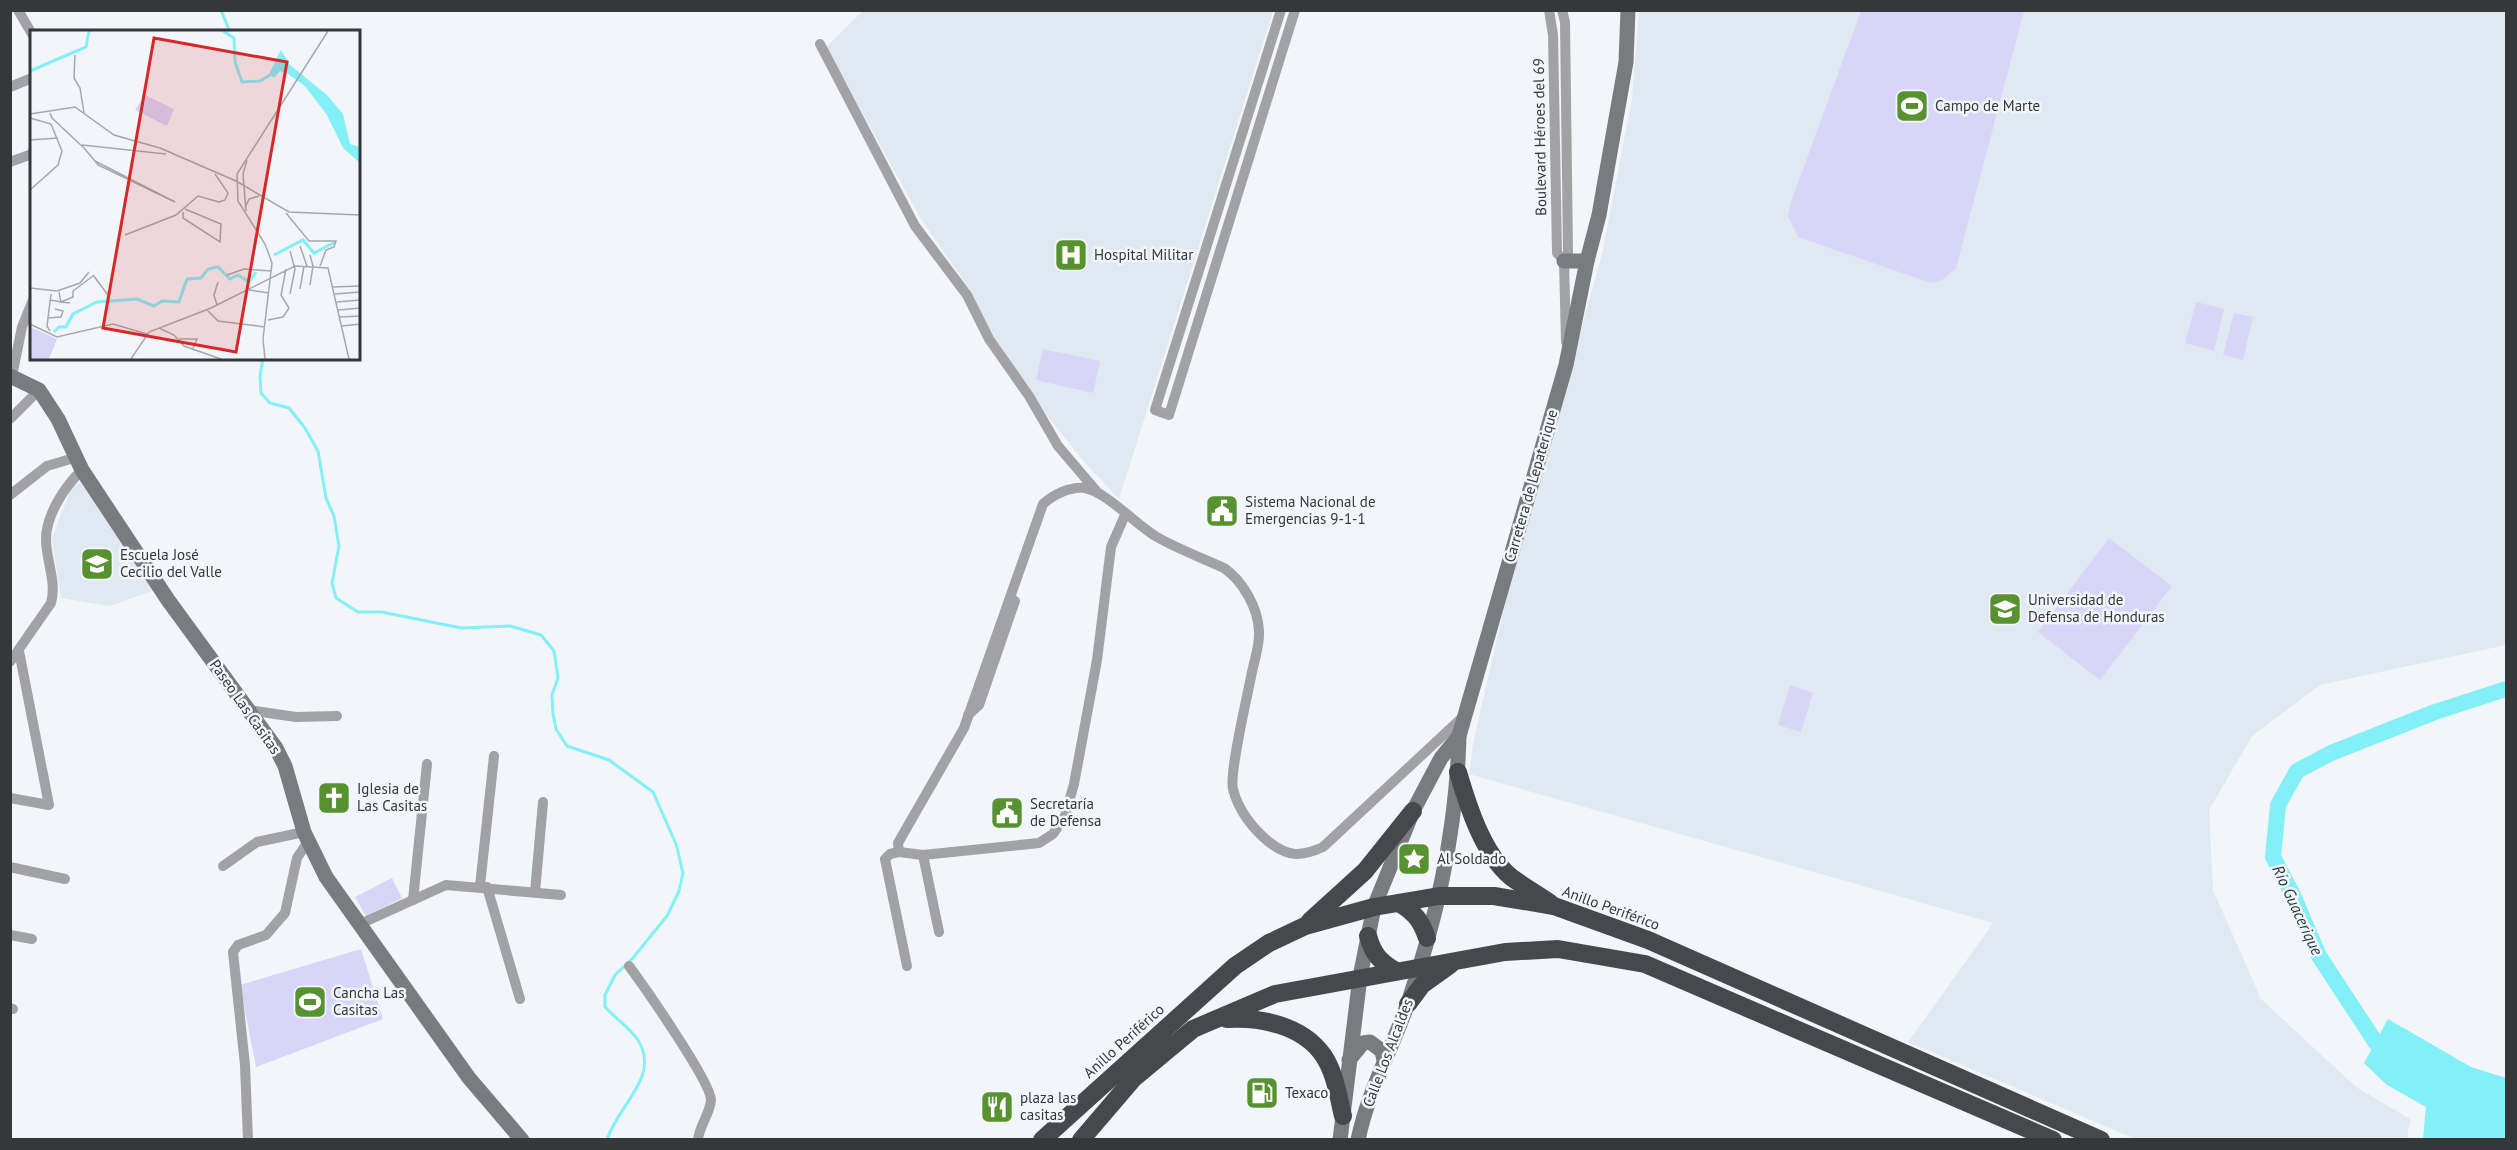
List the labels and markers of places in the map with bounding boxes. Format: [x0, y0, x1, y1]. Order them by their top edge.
sports icon: Campo de Marte [1894, 88, 1930, 124]
place label: Campo de Marte [1935, 96, 2040, 115]
hospital icon: Hospital Militar [1053, 237, 1089, 273]
place label: Hospital Militar [1094, 245, 1193, 264]
place label: Sistema Nacional de Emergencias 9-1-1 [1245, 492, 1376, 528]
public building icon: Sistema Nacional de Emergencias 9-1-1 [1204, 493, 1240, 529]
place label: Escuela José Cecilio del Valle [120, 545, 222, 581]
school or university icon: Escuela José Cecilio del Valle [79, 546, 115, 582]
place label: Universidad de Defensa de Honduras [2028, 590, 2165, 626]
school or university icon: Universidad de Defensa de Honduras [1987, 591, 2023, 627]
place label: Iglesia de Las Casitas [357, 779, 427, 815]
church icon: Iglesia de Las Casitas [316, 780, 352, 816]
place label: Secretaría de Defensa [1030, 794, 1101, 830]
public building icon: Secretaría de Defensa [989, 795, 1025, 831]
place icon: Al Soldado [1396, 841, 1432, 877]
place label: Al Soldado [1437, 849, 1506, 868]
place label: Cancha Las Casitas [333, 983, 405, 1019]
sports icon: Cancha Las Casitas [292, 984, 328, 1020]
fuel station icon: Texaco [1244, 1075, 1280, 1111]
place label: Texaco [1285, 1083, 1328, 1102]
place label: plaza las casitas [1020, 1088, 1076, 1124]
restaurant icon: plaza las casitas [979, 1089, 1015, 1125]

